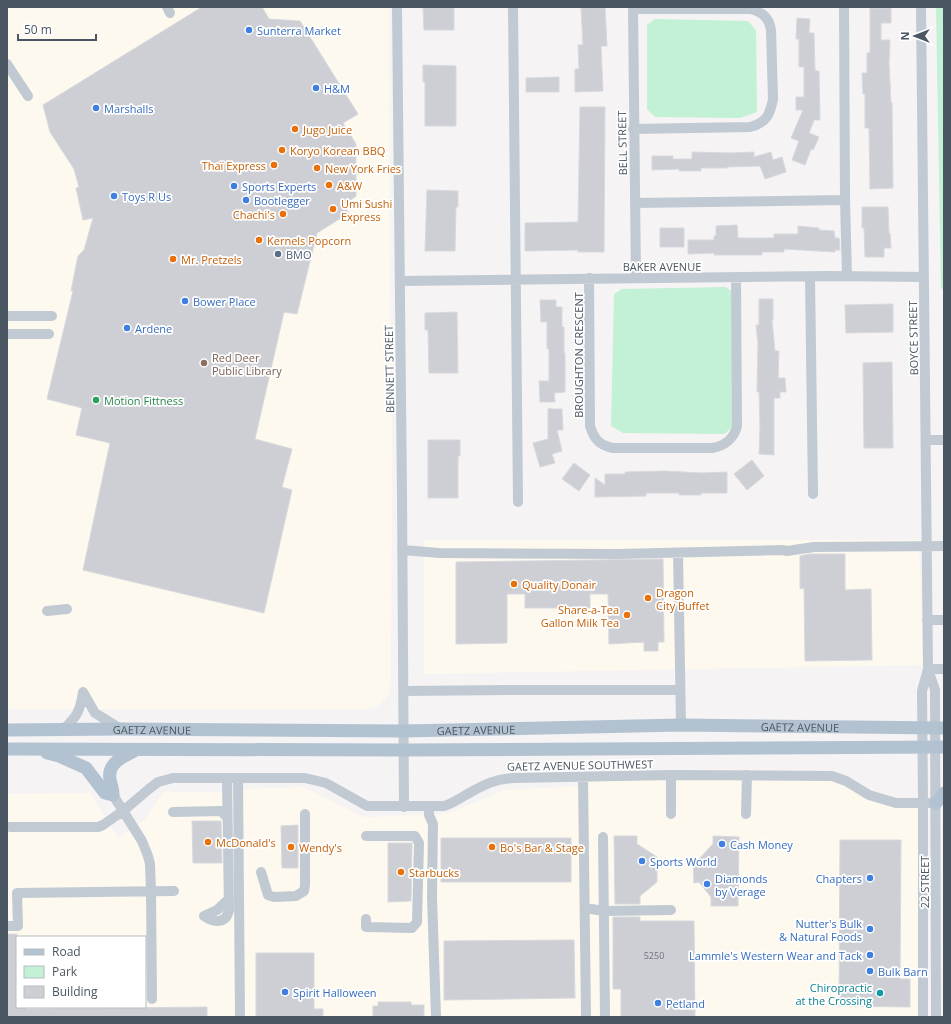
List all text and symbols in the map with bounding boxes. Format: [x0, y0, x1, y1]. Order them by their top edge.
scale bar [18, 16, 96, 42]
north arrow [895, 16, 935, 56]
text: 50 m [24, 21, 52, 38]
place label: Sunterra Market [257, 23, 341, 38]
marker: Sunterra Market [244, 25, 254, 35]
text: N [897, 32, 912, 40]
place label: H&M [324, 81, 350, 96]
marker: H&M [311, 83, 321, 93]
place label: Marshalls [104, 101, 153, 116]
marker: Marshalls [91, 103, 101, 113]
street label: BELL STREET [614, 111, 630, 175]
place label: Jugo Juice [302, 122, 352, 137]
marker: Jugo Juice [290, 124, 300, 134]
place label: Koryo Korean BBQ [290, 143, 385, 158]
marker: Koryo Korean BBQ [277, 145, 287, 155]
place label: Thaï Express [202, 158, 266, 173]
marker: Thaï Express [269, 160, 279, 170]
place label: New York Fries [325, 161, 401, 176]
marker: New York Fries [312, 163, 322, 173]
place label: A&W [337, 178, 362, 193]
place label: Sports Experts [242, 179, 316, 194]
marker: A&W [324, 180, 334, 190]
marker: Sports Experts [229, 181, 239, 191]
place label: Toys R Us [122, 189, 171, 204]
marker: Toys R Us [109, 191, 119, 201]
place label: Bootlegger [254, 193, 310, 208]
marker: Bootlegger [241, 195, 251, 205]
place label: Umi Sushi Express [341, 196, 392, 224]
marker: Umi Sushi Express [328, 204, 338, 214]
place label: Chachi's [233, 207, 275, 222]
marker: Chachi's [278, 209, 288, 219]
place label: Kernels Popcorn [267, 233, 351, 248]
marker: Kernels Popcorn [254, 235, 264, 245]
place label: BMO [286, 247, 312, 262]
marker: BMO [273, 249, 283, 259]
place label: Mr. Pretzels [181, 252, 242, 267]
marker: Mr. Pretzels [168, 254, 178, 264]
street label: BAKER AVENUE [623, 259, 701, 274]
street label: BROUGHTON CRESCENT [571, 292, 586, 418]
place label: Bower Place [193, 294, 256, 309]
marker: Bower Place [180, 296, 190, 306]
street label: BOYCE STREET [905, 300, 921, 376]
place label: Ardene [135, 321, 172, 336]
marker: Ardene [122, 323, 132, 333]
street label: BENNETT STREET [381, 325, 397, 413]
place label: Red Deer Public Library [212, 350, 282, 378]
marker: Red Deer Public Library [199, 358, 209, 368]
place label: Motion Fittness [104, 393, 183, 408]
marker: Motion Fittness [91, 395, 101, 405]
place label: Quality Donair [522, 577, 596, 592]
marker: Quality Donair [509, 579, 519, 589]
place label: Dragon City Buffet [656, 585, 709, 613]
marker: Dragon City Buffet [643, 593, 653, 603]
place label: Share-a-Tea Gallon Milk Tea [541, 602, 619, 630]
marker: Share-a-Tea Gallon Milk Tea [622, 610, 632, 620]
street label: GAETZ AVENUE [761, 718, 839, 734]
street label: GAETZ AVENUE [113, 721, 191, 737]
street label: GAETZ AVENUE [437, 721, 515, 738]
street label: GAETZ AVENUE SOUTHWEST [507, 756, 653, 774]
place label: McDonald's [216, 835, 276, 850]
marker: McDonald's [203, 837, 213, 847]
place label: Cash Money [730, 837, 793, 852]
marker: Cash Money [717, 839, 727, 849]
place label: Wendy's [299, 840, 342, 855]
place label: Bo's Bar & Stage [500, 840, 584, 855]
marker: Wendy's [286, 842, 296, 852]
marker: Bo's Bar & Stage [487, 842, 497, 852]
place label: Sports World [650, 854, 717, 869]
marker: Sports World [637, 856, 647, 866]
street label: 22 STREET [917, 856, 932, 908]
place label: Starbucks [409, 865, 459, 880]
marker: Starbucks [396, 867, 406, 877]
place label: Diamonds by Verage [715, 871, 767, 899]
place label: Chapters [816, 871, 862, 886]
marker: Chapters [865, 873, 875, 883]
marker: Diamonds by Verage [702, 879, 712, 889]
place label: Nutter's Bulk & Natural Foods [779, 916, 862, 944]
marker: Nutter's Bulk & Natural Foods [865, 924, 875, 934]
legend [16, 936, 146, 1008]
text: Road [52, 943, 81, 960]
place label: Lammle's Western Wear and Tack [689, 948, 862, 963]
house number: 5250 [644, 949, 664, 962]
marker: Lammle's Western Wear and Tack [865, 950, 875, 960]
text: Park [52, 963, 78, 980]
place label: Bulk Barn [878, 964, 928, 979]
marker: Bulk Barn [865, 966, 875, 976]
place label: Chiropractic at the Crossing [795, 980, 872, 1008]
text: Building [52, 983, 98, 1000]
place label: Spirit Halloween [293, 985, 377, 1000]
marker: Spirit Halloween [280, 987, 290, 997]
marker: Chiropractic at the Crossing [875, 988, 885, 998]
place label: Petland [666, 996, 705, 1011]
marker: Petland [653, 998, 663, 1008]

